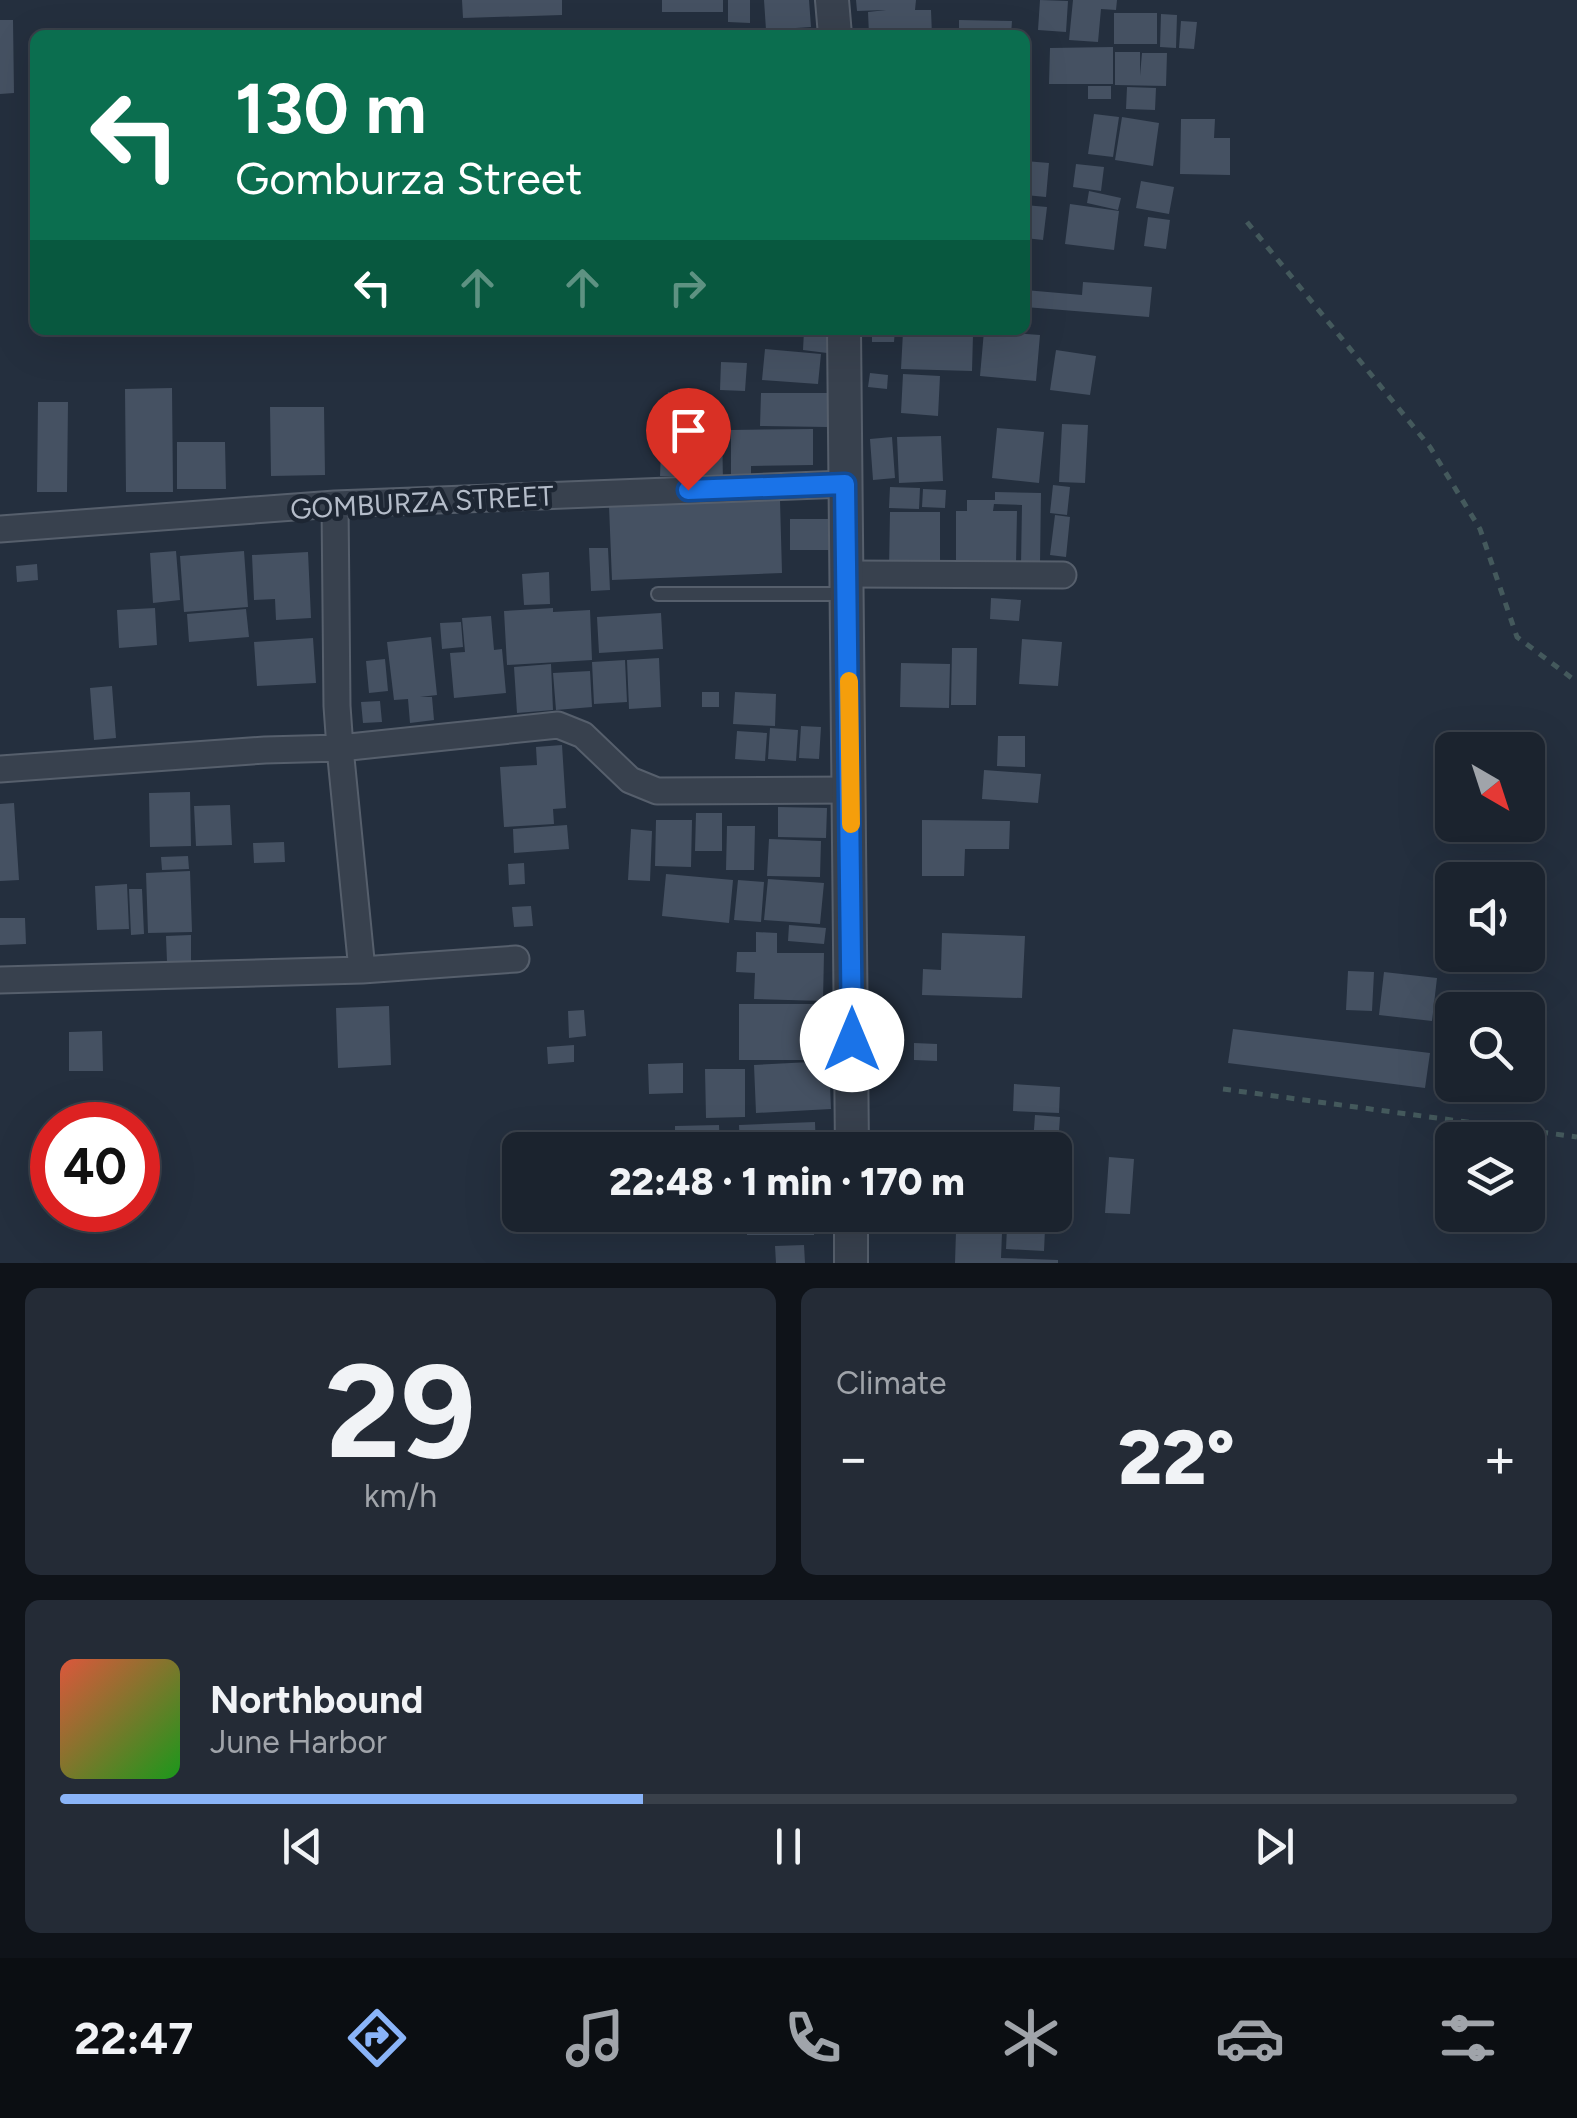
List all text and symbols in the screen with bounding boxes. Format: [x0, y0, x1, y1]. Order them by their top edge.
text: 130 m [235, 66, 427, 151]
icon: left [70, 70, 200, 200]
text: Gomburza Street [235, 151, 582, 205]
icon: left [345, 260, 400, 315]
icon: ahead [450, 260, 505, 315]
icon: ahead [555, 260, 610, 315]
icon: right [660, 260, 715, 315]
pin [646, 388, 731, 491]
icon: arrive [661, 403, 716, 458]
street label: GOMBURZA STREET [289, 478, 555, 526]
north arrow [1435, 732, 1545, 842]
map controls [1435, 732, 1545, 1232]
button: sound [1435, 862, 1545, 972]
position arrow [800, 988, 904, 1092]
button: search [1435, 992, 1545, 1102]
speed limit sign: 40 [30, 1102, 160, 1232]
button: layers [1435, 1122, 1545, 1232]
text: 22:48 · 1 min · 170 m [609, 1159, 965, 1205]
text: 29 [325, 1334, 476, 1490]
text: Climate [836, 1364, 947, 1402]
text: 22° [1118, 1413, 1235, 1503]
text: − [836, 1425, 870, 1491]
text: + [1483, 1425, 1517, 1491]
text: km/h [364, 1477, 437, 1515]
text: Northbound [210, 1677, 423, 1723]
text: June Harbor [210, 1723, 387, 1761]
icon: previous [275, 1819, 330, 1874]
icon: pause [761, 1819, 816, 1874]
icon: next [1247, 1819, 1302, 1874]
icon: directions [342, 2003, 412, 2073]
icon: music [560, 2003, 630, 2073]
icon: phone [778, 2003, 848, 2073]
icon: climate [996, 2003, 1066, 2073]
icon: car [1215, 2003, 1285, 2073]
icon: filters [1433, 2003, 1503, 2073]
text: 22:47 [74, 2011, 193, 2065]

